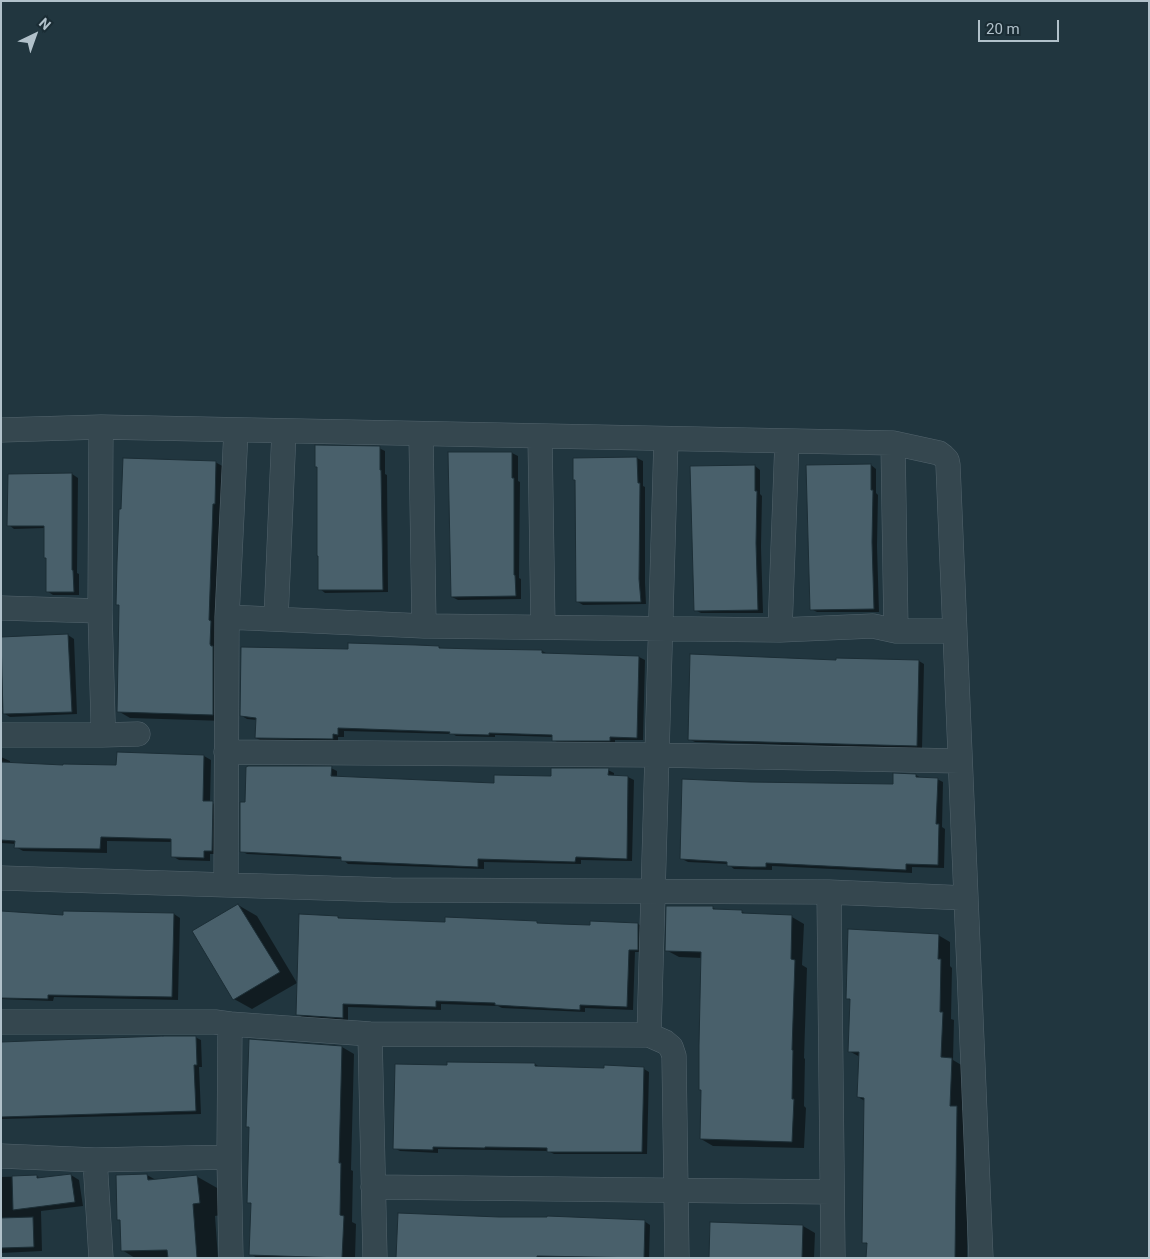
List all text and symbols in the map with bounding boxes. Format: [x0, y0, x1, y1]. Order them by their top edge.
north arrow [10, 10, 60, 60]
scale bar [980, 10, 1061, 42]
text: N [36, 15, 54, 33]
text: 20 m [986, 20, 1020, 38]

